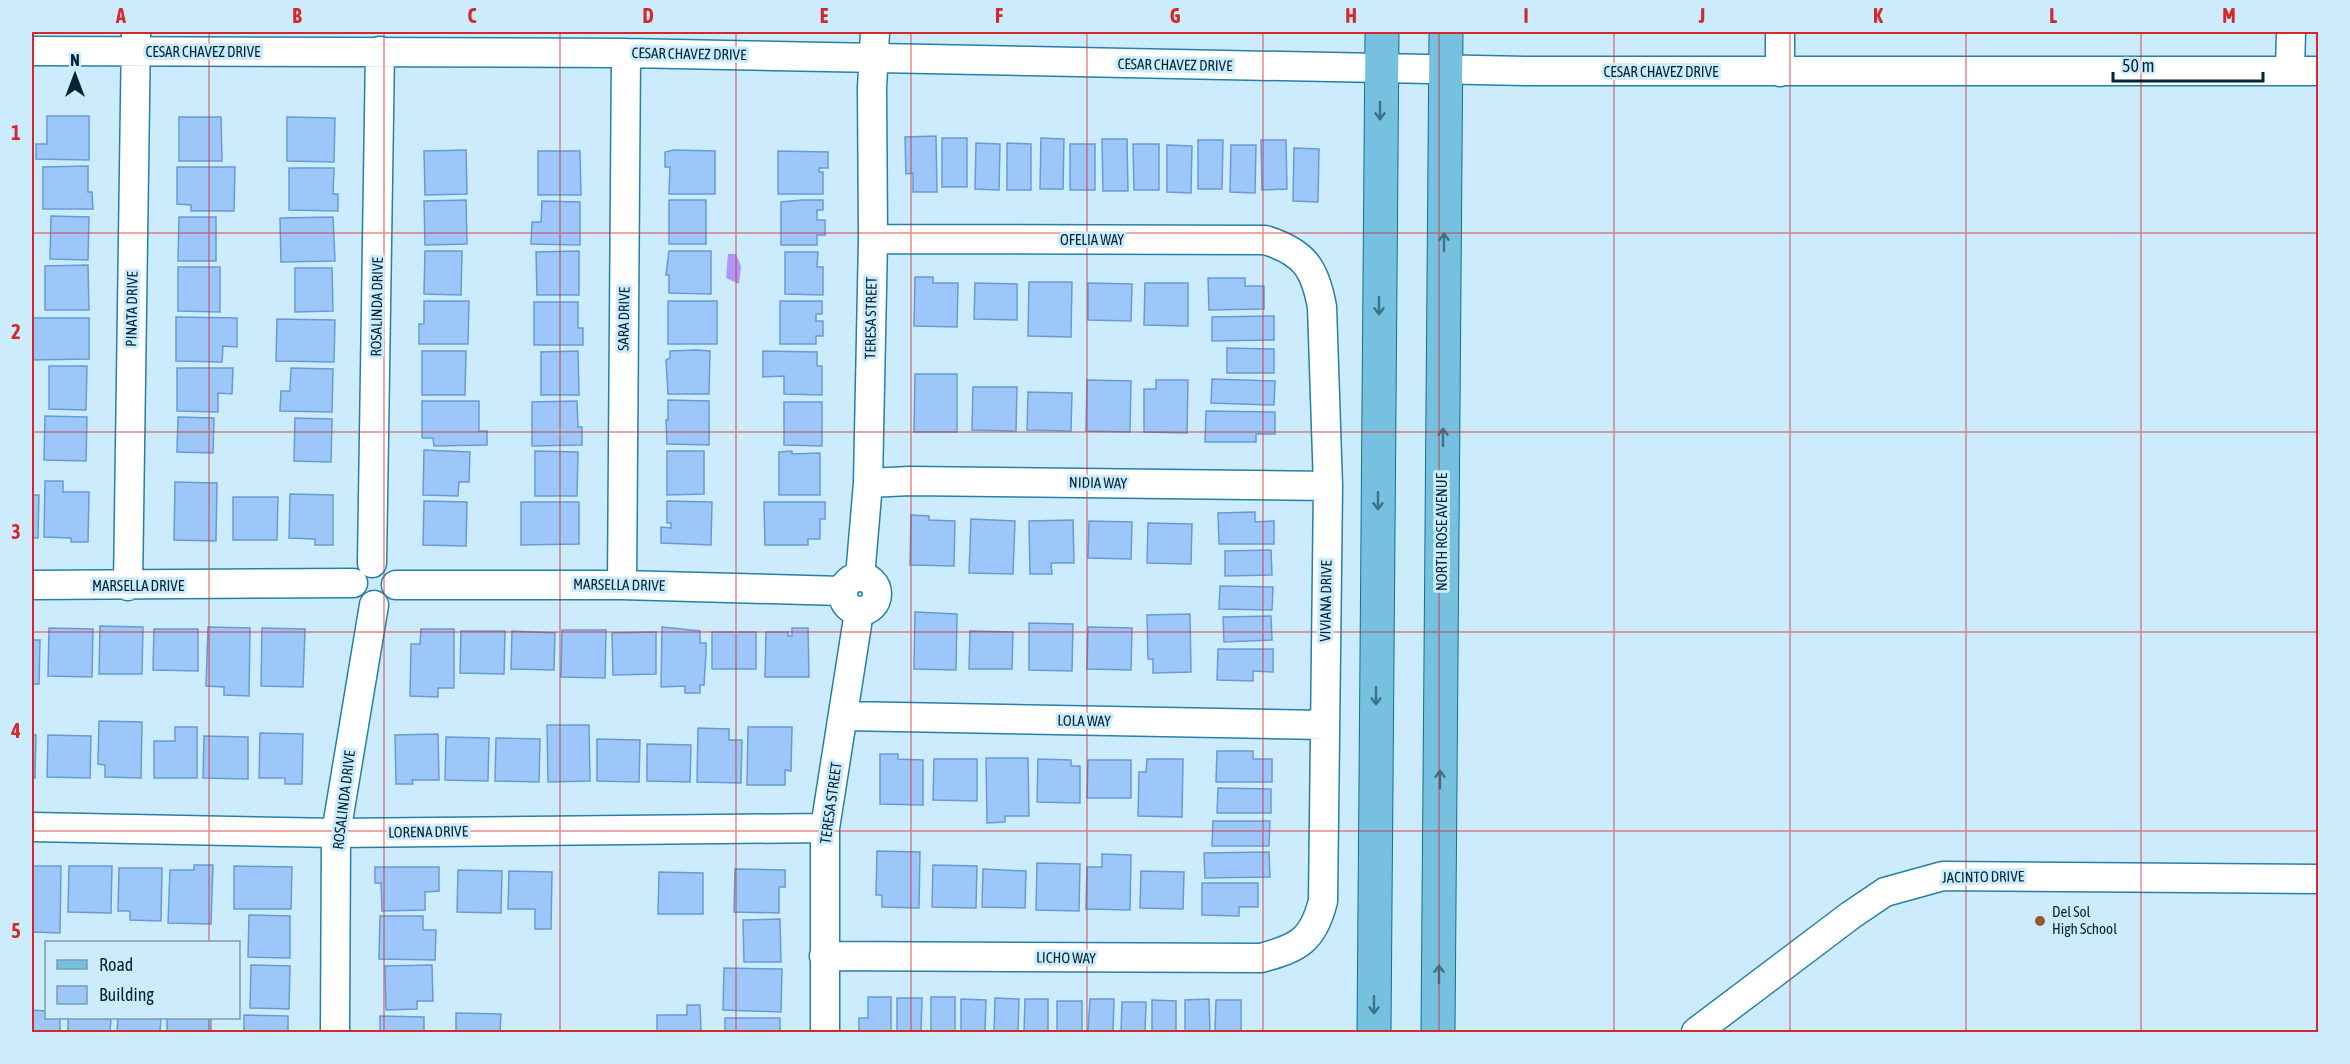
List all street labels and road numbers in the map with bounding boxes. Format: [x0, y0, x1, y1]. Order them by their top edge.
street label: CESAR CHAVEZ DRIVE [146, 43, 261, 60]
street label: CESAR CHAVEZ DRIVE [631, 44, 747, 63]
street label: CESAR CHAVEZ DRIVE [1117, 55, 1233, 74]
street label: CESAR CHAVEZ DRIVE [1604, 63, 1719, 80]
street label: OFELIA WAY [1060, 231, 1124, 248]
street label: ROSALINDA DRIVE [367, 256, 386, 357]
street label: PINATA DRIVE [122, 270, 141, 347]
street label: TERESA STREET [861, 276, 880, 359]
street label: SARA DRIVE [614, 286, 633, 351]
street label: NORTH ROSE AVENUE [1433, 472, 1450, 591]
street label: NIDIA WAY [1069, 473, 1128, 492]
street label: VIVIANA DRIVE [1316, 560, 1335, 642]
street label: MARSELLA DRIVE [573, 575, 666, 594]
street label: MARSELLA DRIVE [92, 577, 185, 594]
street label: LOLA WAY [1057, 712, 1111, 729]
street label: ROSALINDA DRIVE [329, 749, 358, 850]
street label: TERESA STREET [816, 761, 845, 845]
street label: LORENA DRIVE [388, 822, 469, 841]
street label: JACINTO DRIVE [1942, 867, 2025, 886]
street label: LICHO WAY [1036, 948, 1096, 967]

